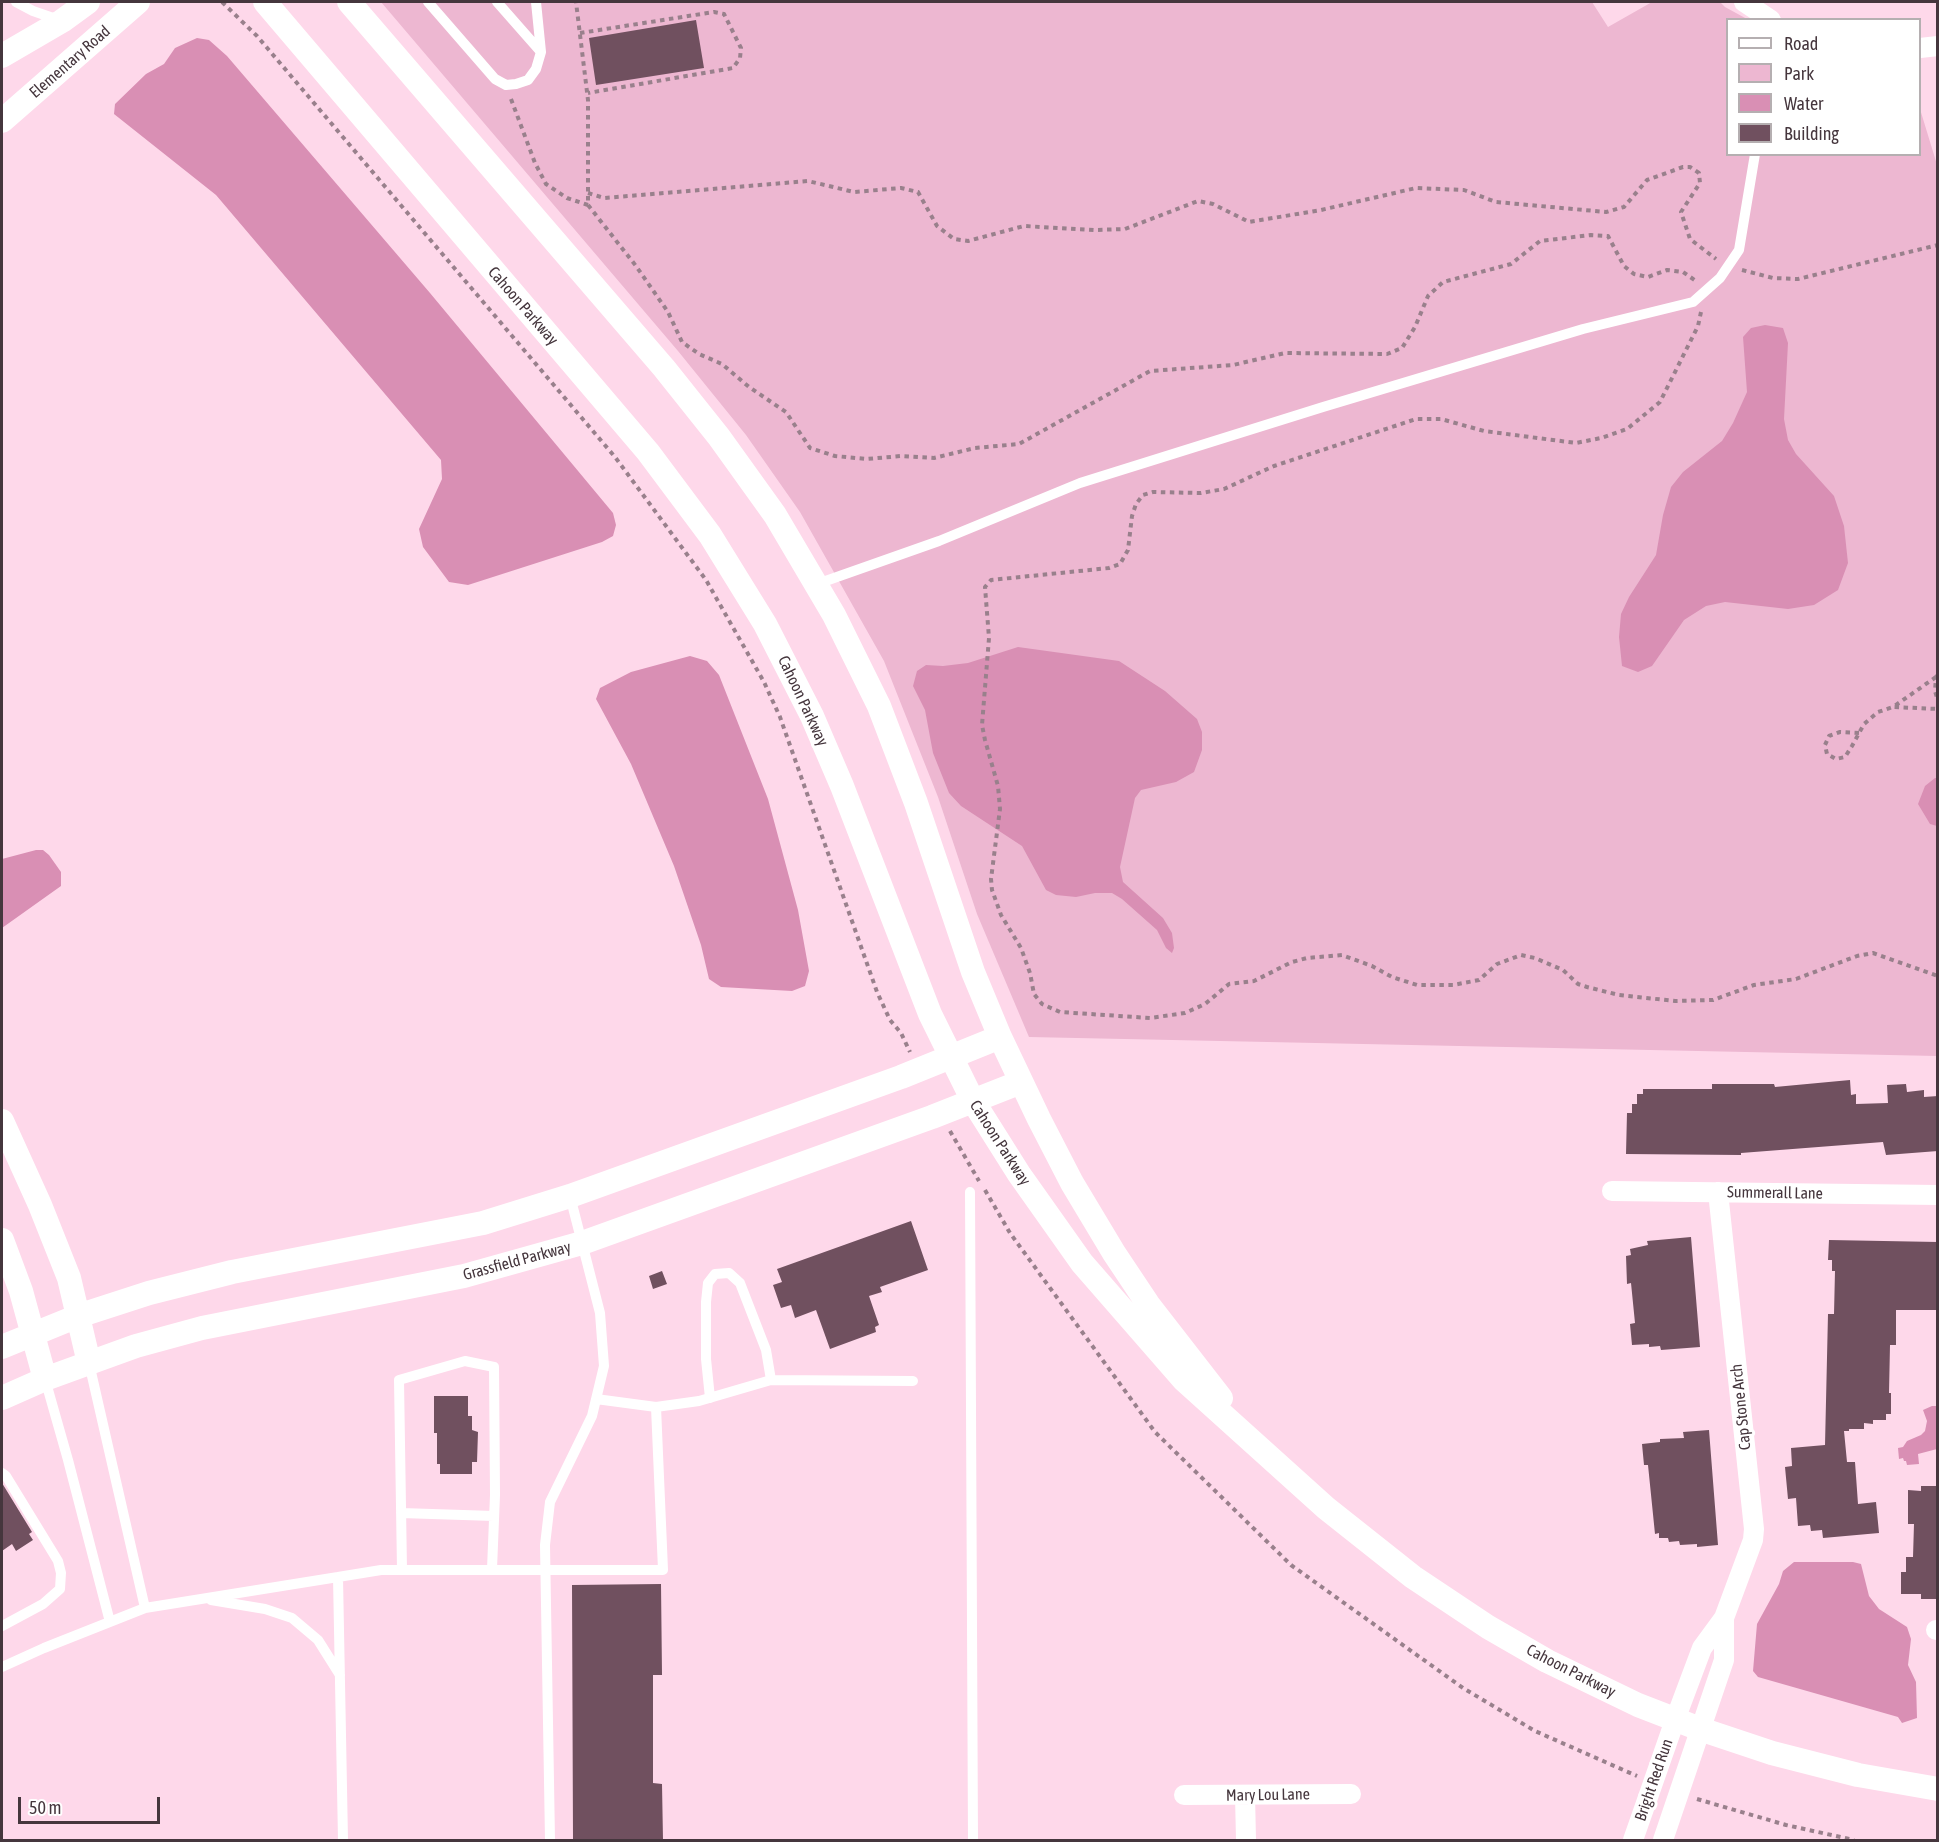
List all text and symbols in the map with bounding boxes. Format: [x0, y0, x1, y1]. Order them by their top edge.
legend [1726, 18, 1921, 156]
street label: Elementary Road [26, 22, 114, 102]
text: Road [1784, 33, 1818, 54]
text: Park [1784, 63, 1814, 84]
text: Water [1784, 93, 1823, 114]
text: Building [1784, 123, 1839, 144]
street label: Cahoon Parkway [484, 263, 562, 349]
street label: Cahoon Parkway [774, 653, 832, 749]
street label: Cahoon Parkway [965, 1097, 1035, 1189]
street label: Summerall Lane [1727, 1183, 1823, 1203]
street label: Grassfield Parkway [461, 1237, 573, 1285]
street label: Cap Stone Arch [1727, 1363, 1755, 1451]
street label: Cahoon Parkway [1523, 1640, 1619, 1702]
street label: Bright Red Run [1631, 1736, 1677, 1824]
scale bar [21, 1785, 164, 1823]
street label: Mary Lou Lane [1226, 1785, 1310, 1805]
text: 50 m [29, 1797, 61, 1818]

